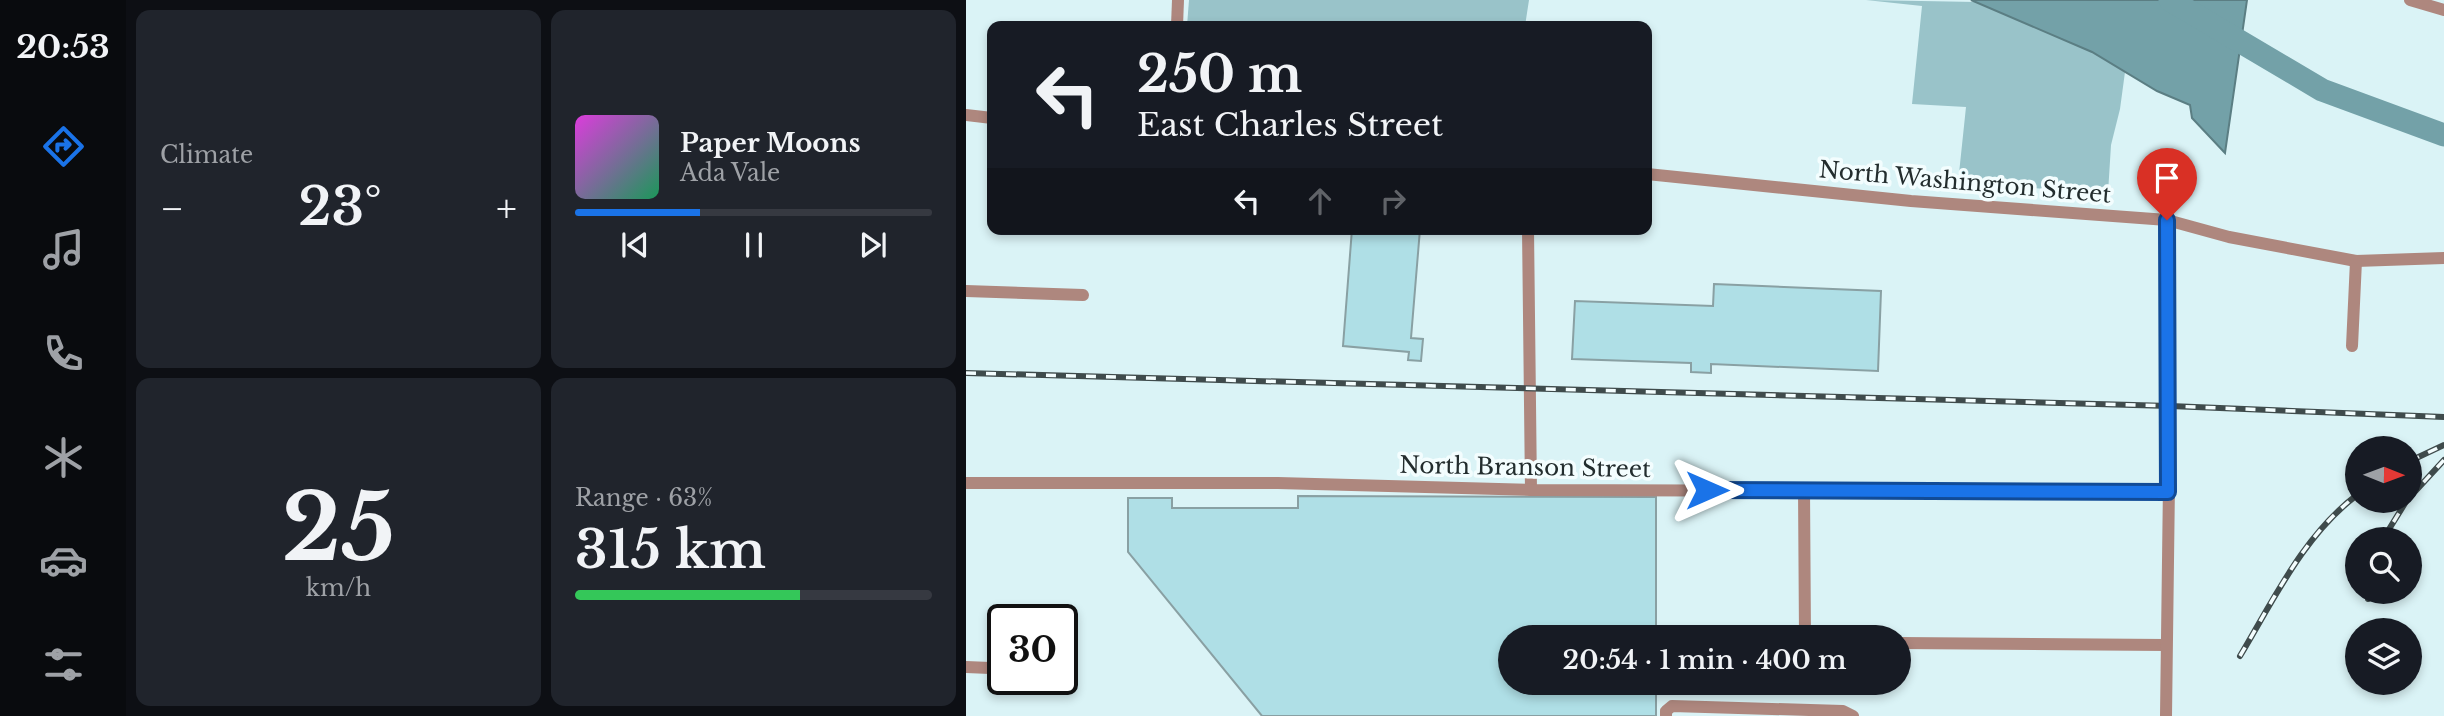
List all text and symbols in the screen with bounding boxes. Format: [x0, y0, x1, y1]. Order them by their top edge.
text: 20:53 [16, 27, 110, 67]
text: 250 m [1137, 44, 1302, 105]
icon: left [1022, 49, 1113, 140]
text: East Charles Street [1137, 105, 1443, 145]
icon: directions [39, 122, 88, 171]
text: Paper Moons [680, 127, 861, 159]
text: Climate [160, 141, 253, 169]
pin [2137, 148, 2197, 220]
street label: North Washington Street [1818, 155, 2113, 209]
text: Ada Vale [680, 159, 780, 187]
icon: arrive [2148, 159, 2186, 197]
text: 23° [298, 175, 382, 239]
icon: left [1228, 182, 1266, 220]
icon: ahead [1301, 182, 1339, 220]
icon: right [1374, 182, 1412, 220]
text: − [160, 185, 184, 232]
text: + [496, 185, 517, 232]
icon: music [39, 225, 88, 274]
icon: previous [616, 226, 654, 264]
icon: pause [735, 226, 773, 264]
icon: next [854, 226, 892, 264]
icon: phone [39, 329, 88, 378]
icon: climate [39, 433, 88, 482]
north arrow [2345, 436, 2422, 513]
map controls [2345, 436, 2422, 695]
street label: North Branson Street [1399, 451, 1651, 483]
position arrow [1670, 453, 1744, 527]
text: 25 [282, 472, 395, 585]
text: Range · 63% [575, 484, 713, 512]
text: 315 km [575, 518, 766, 582]
button: search [2345, 527, 2422, 604]
icon: car [39, 536, 88, 585]
text: km/h [306, 574, 371, 602]
speed limit sign: 30 [987, 604, 1078, 695]
button: layers [2345, 618, 2422, 695]
icon: filters [39, 640, 88, 689]
text: 20:54 · 1 min · 400 m [1563, 644, 1846, 676]

